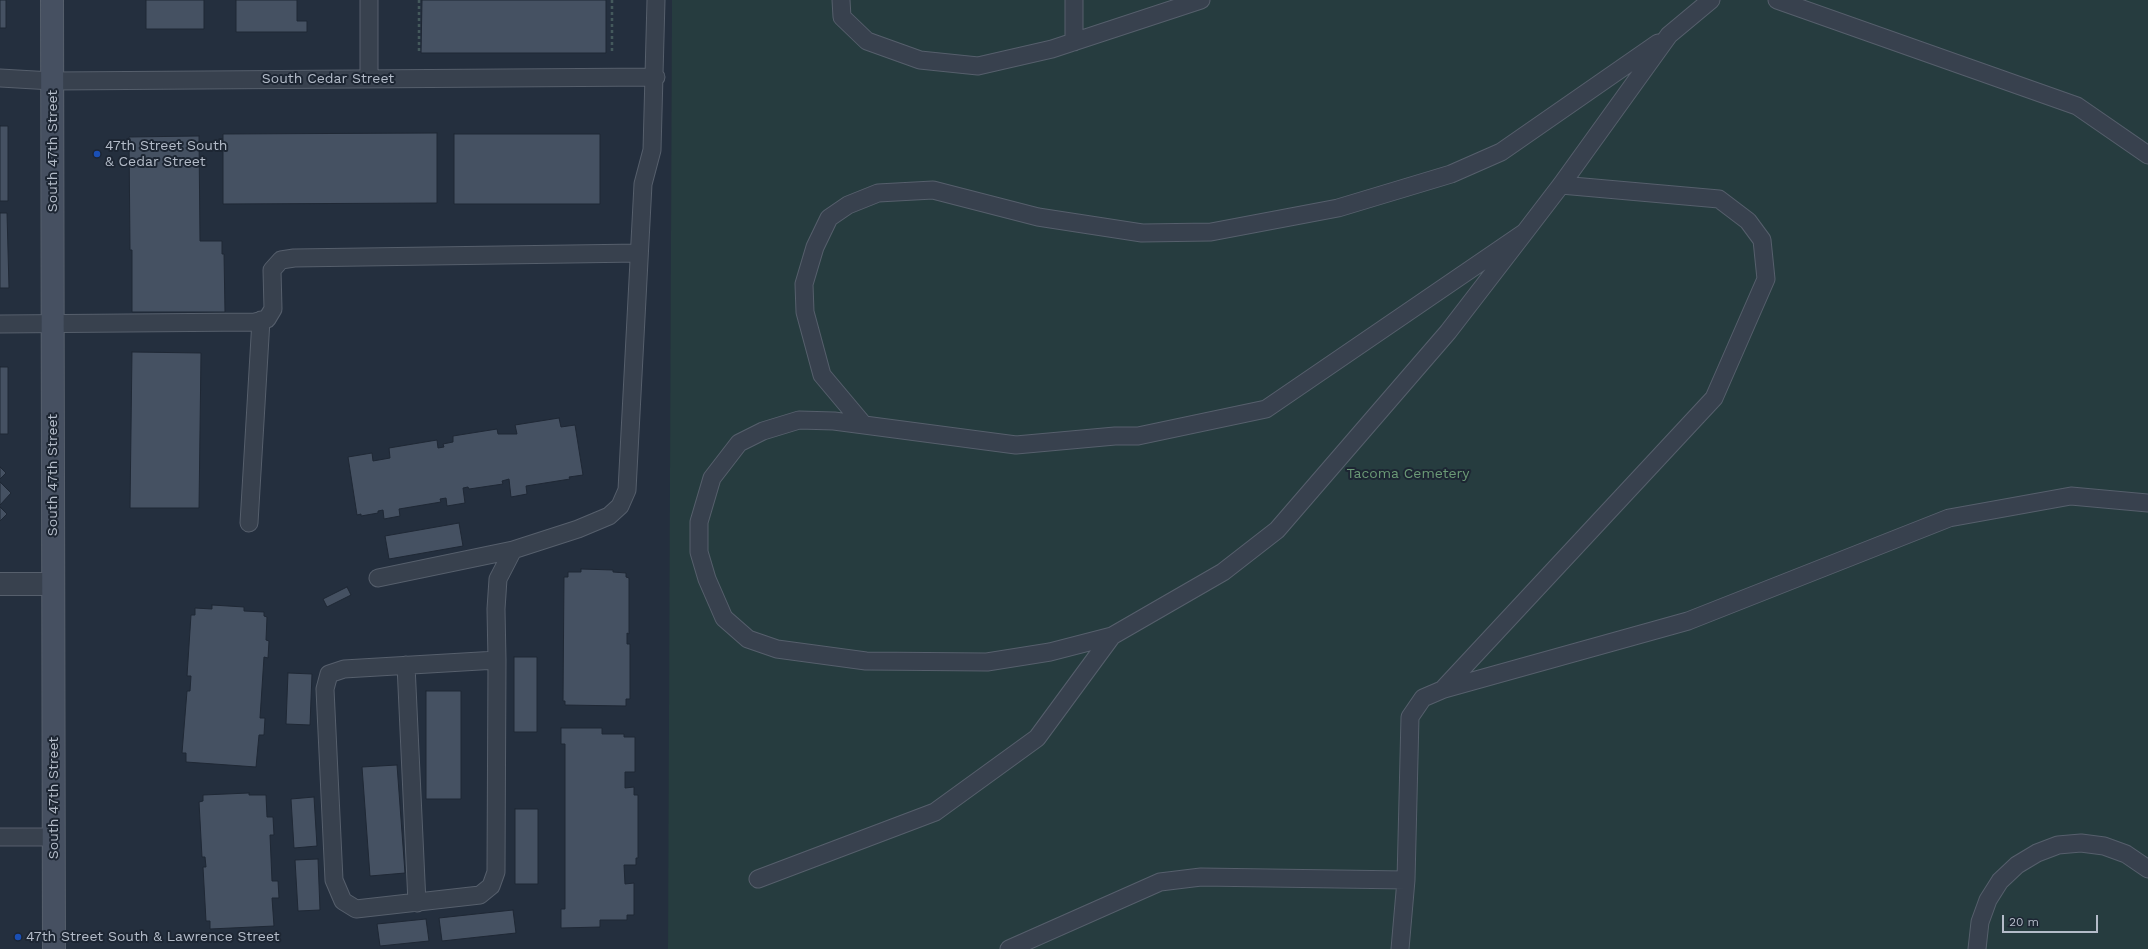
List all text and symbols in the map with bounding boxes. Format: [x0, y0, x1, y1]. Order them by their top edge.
street label: South Cedar Street [262, 71, 394, 87]
street label: South 47th Street [45, 90, 61, 212]
place label: 47th Street South & Cedar Street [105, 138, 227, 170]
marker: 47th Street South & Cedar Street [92, 149, 102, 159]
street label: South 47th Street [45, 414, 61, 536]
park label: Tacoma Cemetery [1346, 466, 1470, 482]
street label: South 47th Street [46, 737, 62, 859]
scale bar [2004, 907, 2100, 933]
text: 20 m [2009, 915, 2039, 929]
place label: 47th Street South & Lawrence Street [26, 929, 280, 945]
marker: 47th Street South & Lawrence Street [13, 932, 23, 942]

